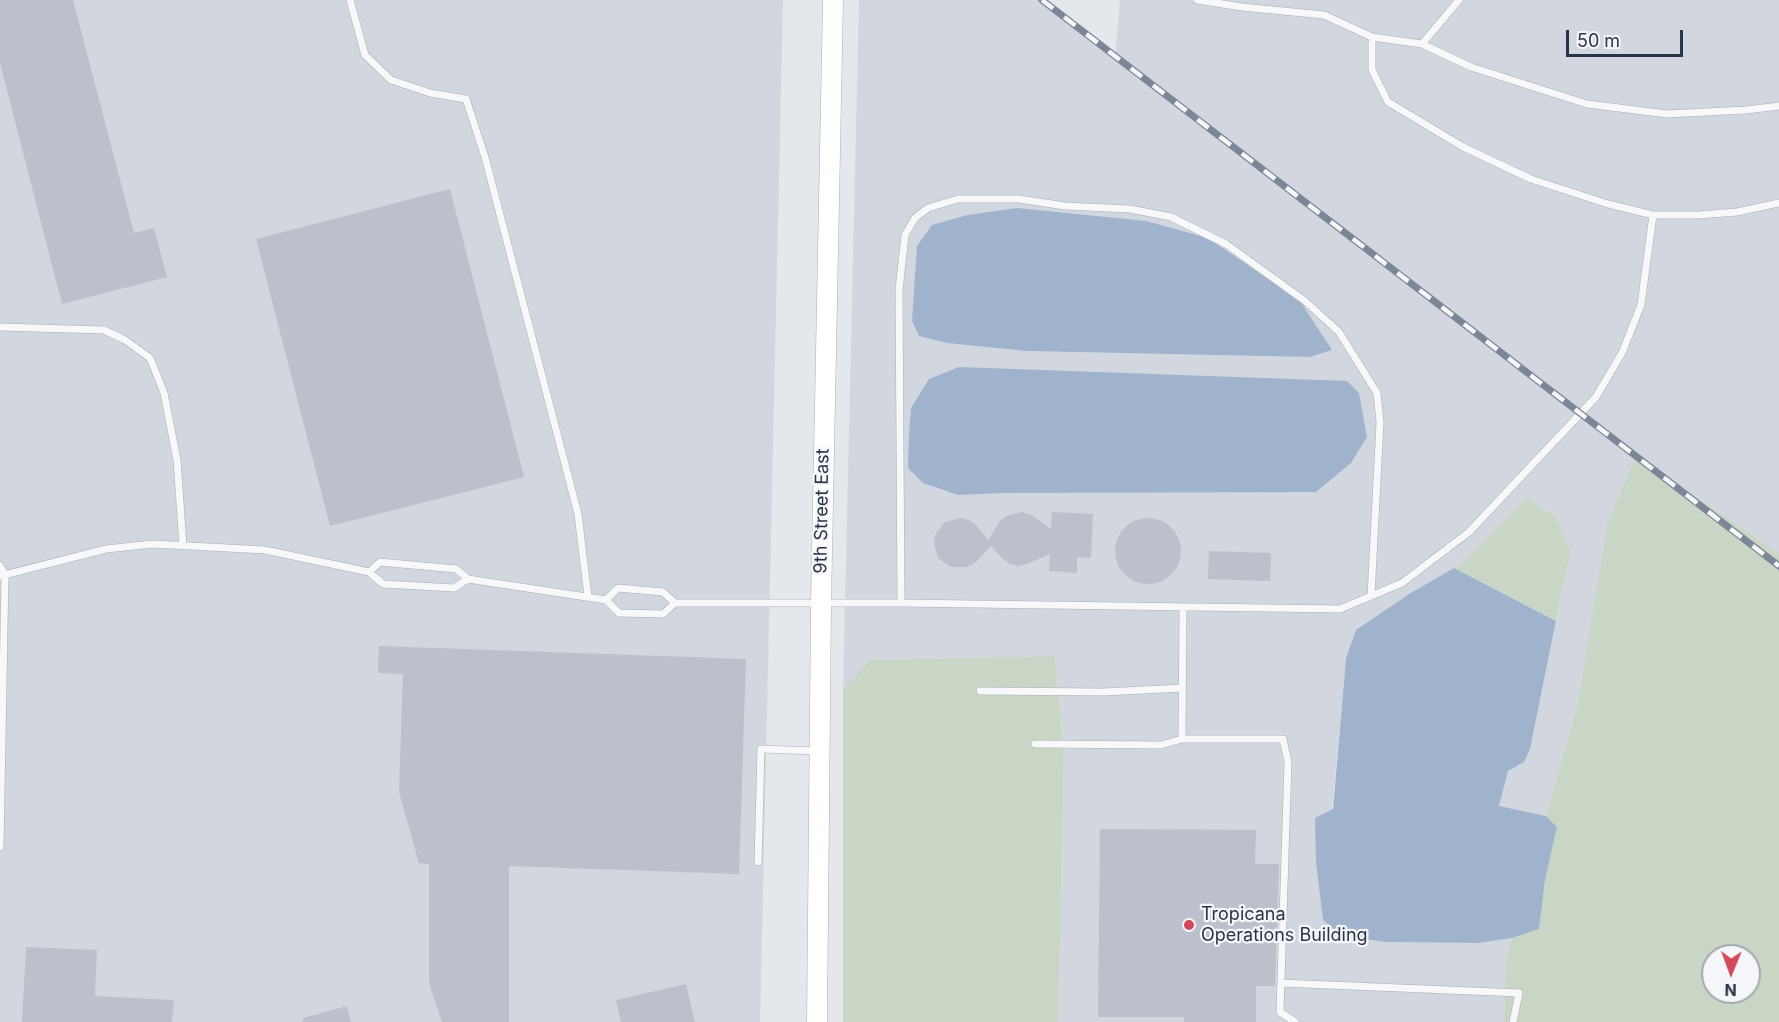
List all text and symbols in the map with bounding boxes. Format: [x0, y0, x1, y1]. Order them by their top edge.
scale bar [1569, 18, 1686, 56]
text: 50 m [1577, 30, 1620, 51]
street label: 9th Street East [810, 448, 834, 574]
place label: Tropicana Operations Building [1201, 904, 1368, 946]
marker: Tropicana Operations Building [1182, 918, 1196, 932]
north arrow [1701, 944, 1761, 1004]
text: N [1724, 980, 1737, 1000]

